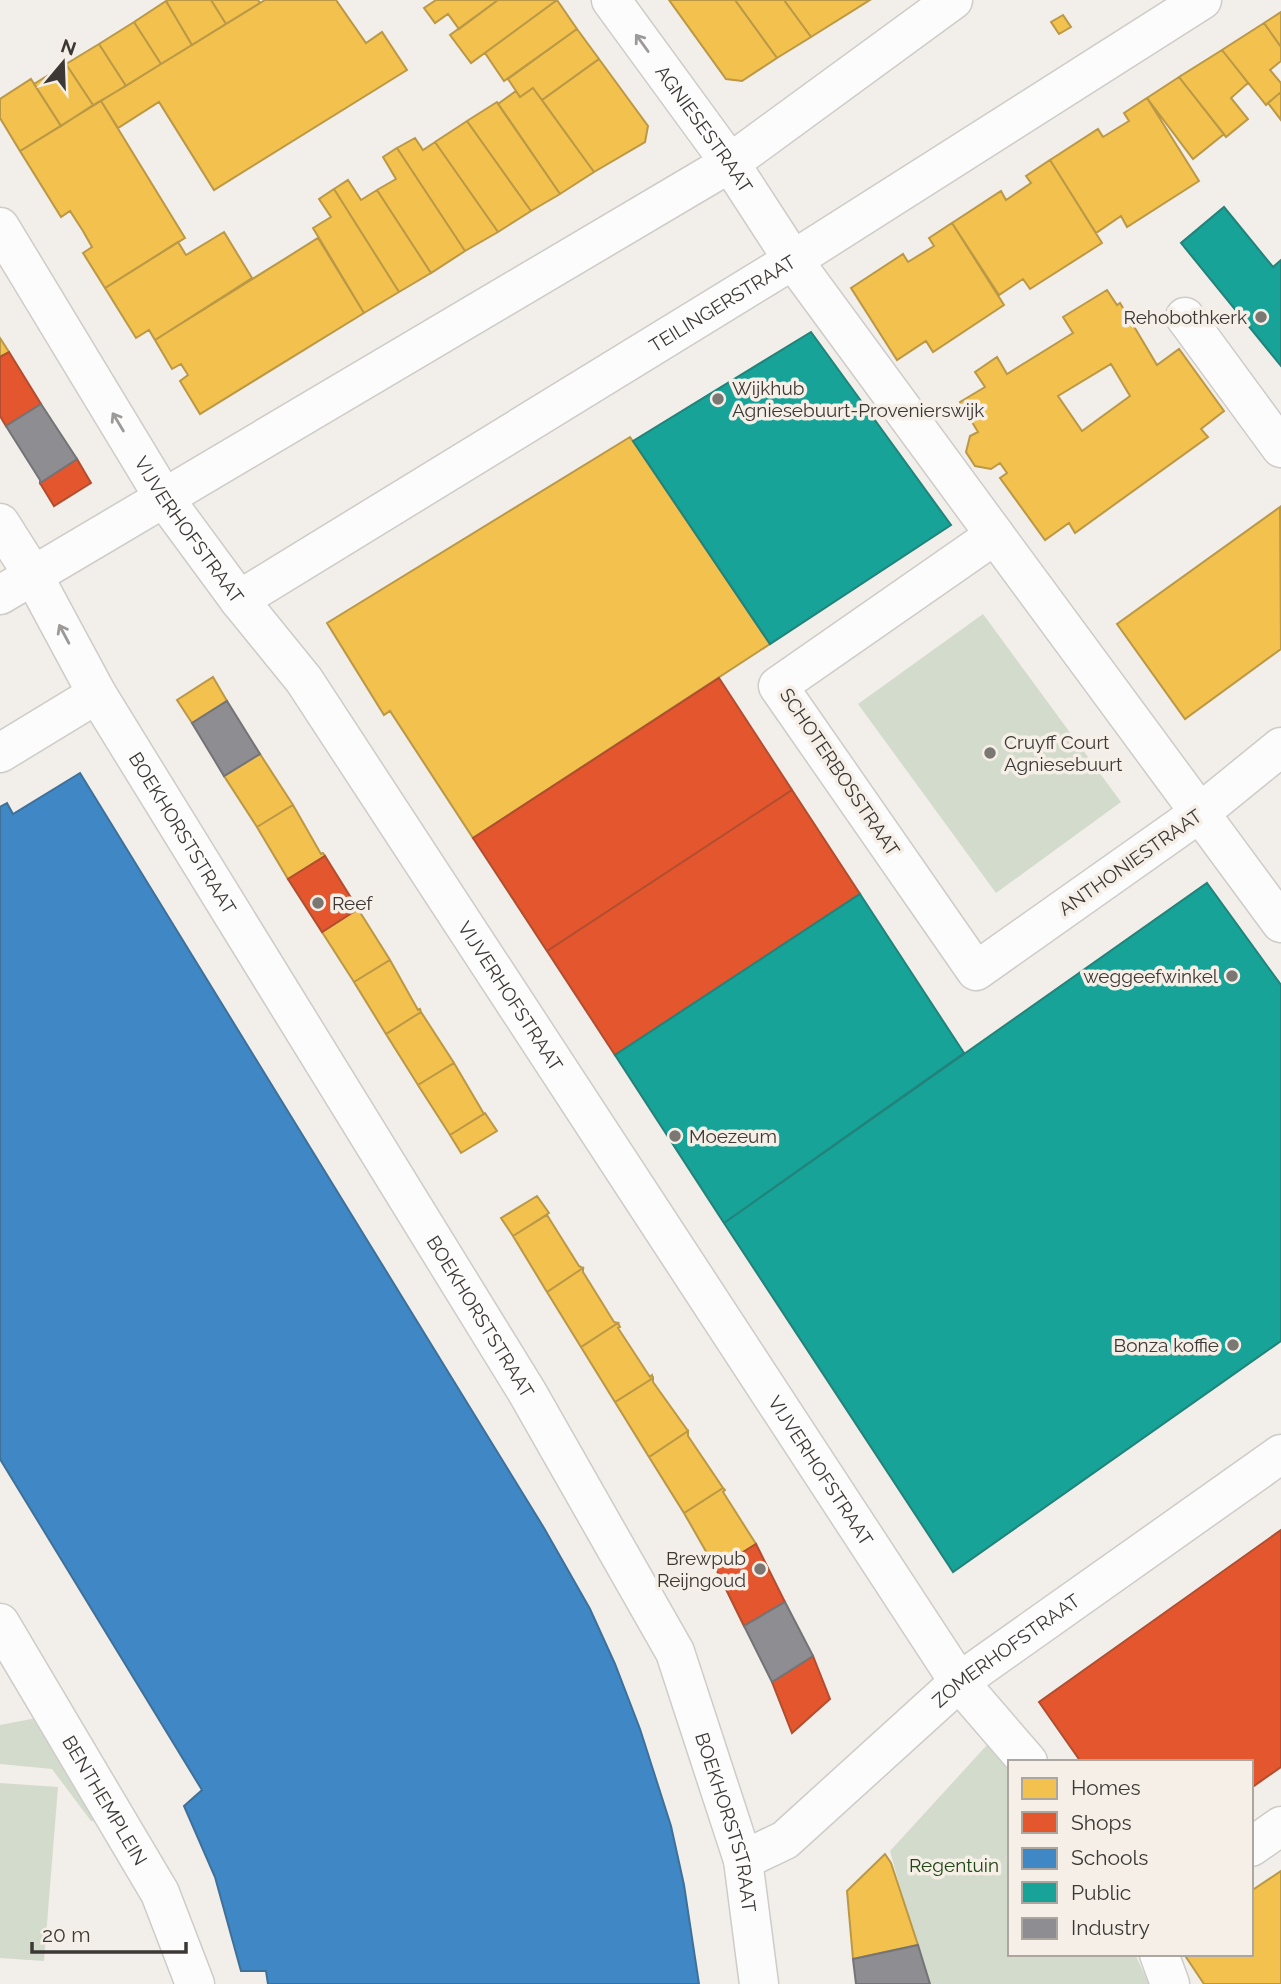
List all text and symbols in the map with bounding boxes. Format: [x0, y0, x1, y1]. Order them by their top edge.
north arrow [28, 28, 98, 98]
text: N [58, 34, 79, 60]
one-way arrow [635, 34, 650, 53]
street label: AGNIESESTRAAT [651, 61, 757, 197]
street label: TEILINGERSTRAAT [645, 250, 800, 357]
place label: Rehobothkerk [1124, 306, 1247, 328]
marker: Rehobothkerk [1253, 309, 1269, 325]
place label: Wijkhub Agniesebuurt-Provenierswijk [732, 377, 984, 421]
marker: Wijkhub Agniesebuurt-Provenierswijk [710, 391, 726, 407]
one-way arrow [111, 413, 125, 433]
street label: VIJVERHOFSTRAAT [130, 452, 249, 607]
one-way arrow [57, 624, 71, 644]
street label: SCHOTERBOSSTRAAT [776, 684, 905, 860]
place label: Cruyff Court Agniesebuurt [1004, 731, 1123, 775]
marker: Cruyff Court Agniesebuurt [982, 745, 998, 761]
street label: BOEKHORSTSTRAAT [124, 748, 241, 918]
street label: ANTHONIESTRAAT [1054, 804, 1206, 920]
place label: Reef [332, 892, 373, 914]
marker: Reef [310, 895, 326, 911]
street label: VIJVERHOFSTRAAT [454, 917, 568, 1075]
place label: weggeefwinkel [1083, 965, 1219, 987]
marker: weggeefwinkel [1224, 968, 1240, 984]
place label: Moezeum [689, 1125, 777, 1147]
marker: Moezeum [667, 1128, 683, 1144]
street label: BOEKHORSTSTRAAT [422, 1232, 539, 1402]
place label: Bonza koffie [1114, 1334, 1219, 1356]
marker: Bonza koffie [1225, 1337, 1241, 1353]
street label: VIJVERHOFSTRAAT [764, 1392, 878, 1550]
place label: Brewpub Reijngoud [657, 1547, 746, 1591]
marker: Brewpub Reijngoud [752, 1561, 768, 1577]
street label: ZOMERHOFSTRAAT [928, 1589, 1084, 1712]
street label: BOEKHORSTSTRAAT [691, 1730, 761, 1914]
street label: BENTHEMPLEIN [58, 1732, 152, 1869]
legend [1008, 1760, 1253, 1956]
text: Homes [1071, 1775, 1141, 1800]
text: Shops [1071, 1810, 1132, 1835]
text: Schools [1071, 1845, 1148, 1870]
park label: Regentuin [909, 1854, 999, 1876]
text: Public [1071, 1880, 1131, 1905]
scale bar [32, 1910, 186, 1954]
text: Industry [1071, 1915, 1150, 1940]
text: 20 m [42, 1922, 90, 1947]

